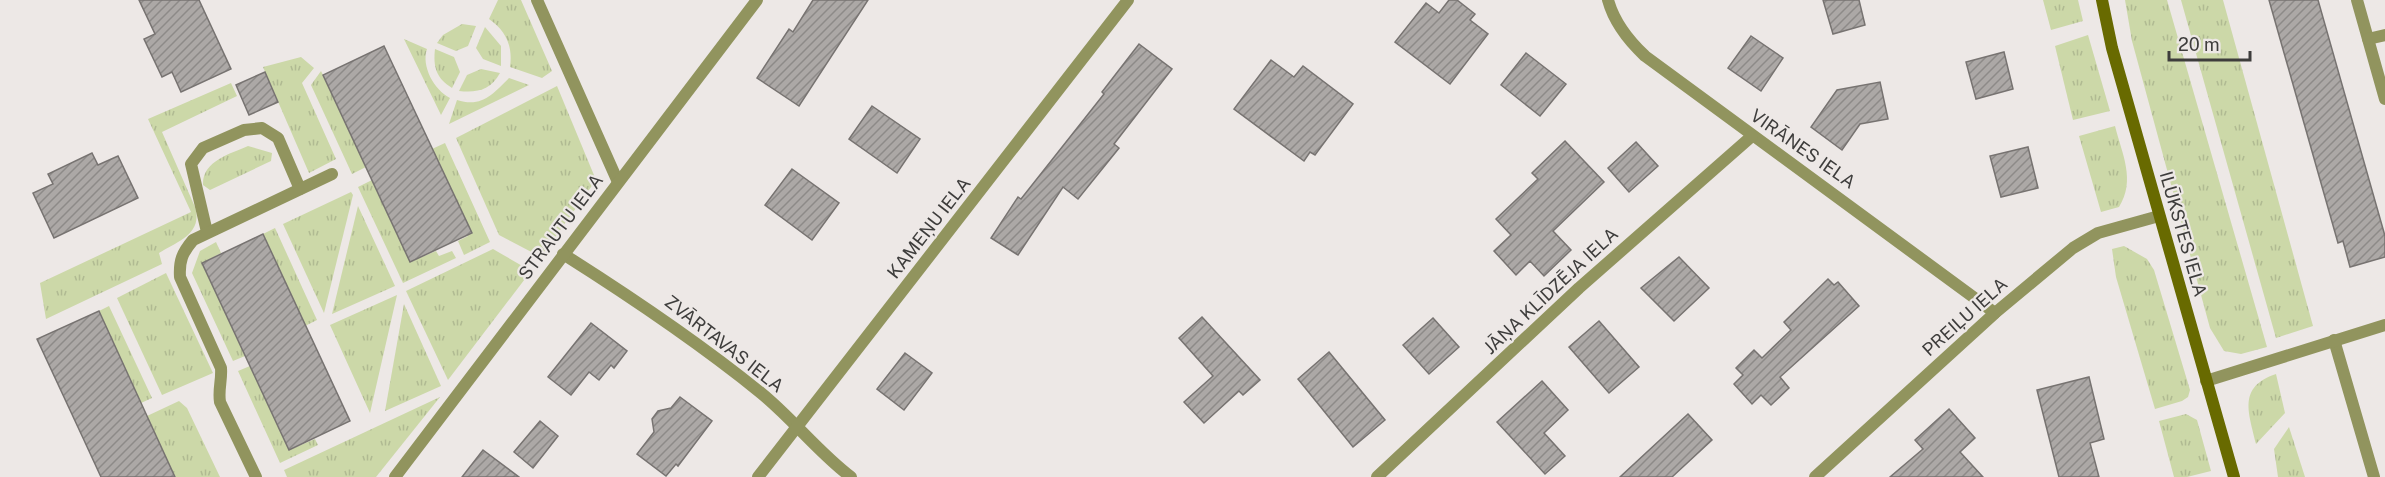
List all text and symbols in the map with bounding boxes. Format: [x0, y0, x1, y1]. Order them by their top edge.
scale bar [2169, 24, 2250, 62]
text: 20 m [2178, 34, 2220, 55]
street label: VIRĀNES IELA [1747, 104, 1861, 193]
street label: ILŪKSTES IELA [2156, 169, 2212, 299]
street label: STRAUTU IELA [514, 170, 607, 284]
street label: KAMEŅU IELA [883, 173, 975, 283]
street label: JĀŅA KLĪDZĒJA IELA [1479, 222, 1622, 358]
street label: PREIĻU IELA [1918, 273, 2012, 360]
street label: ZVĀRTAVAS IELA [661, 290, 789, 397]

